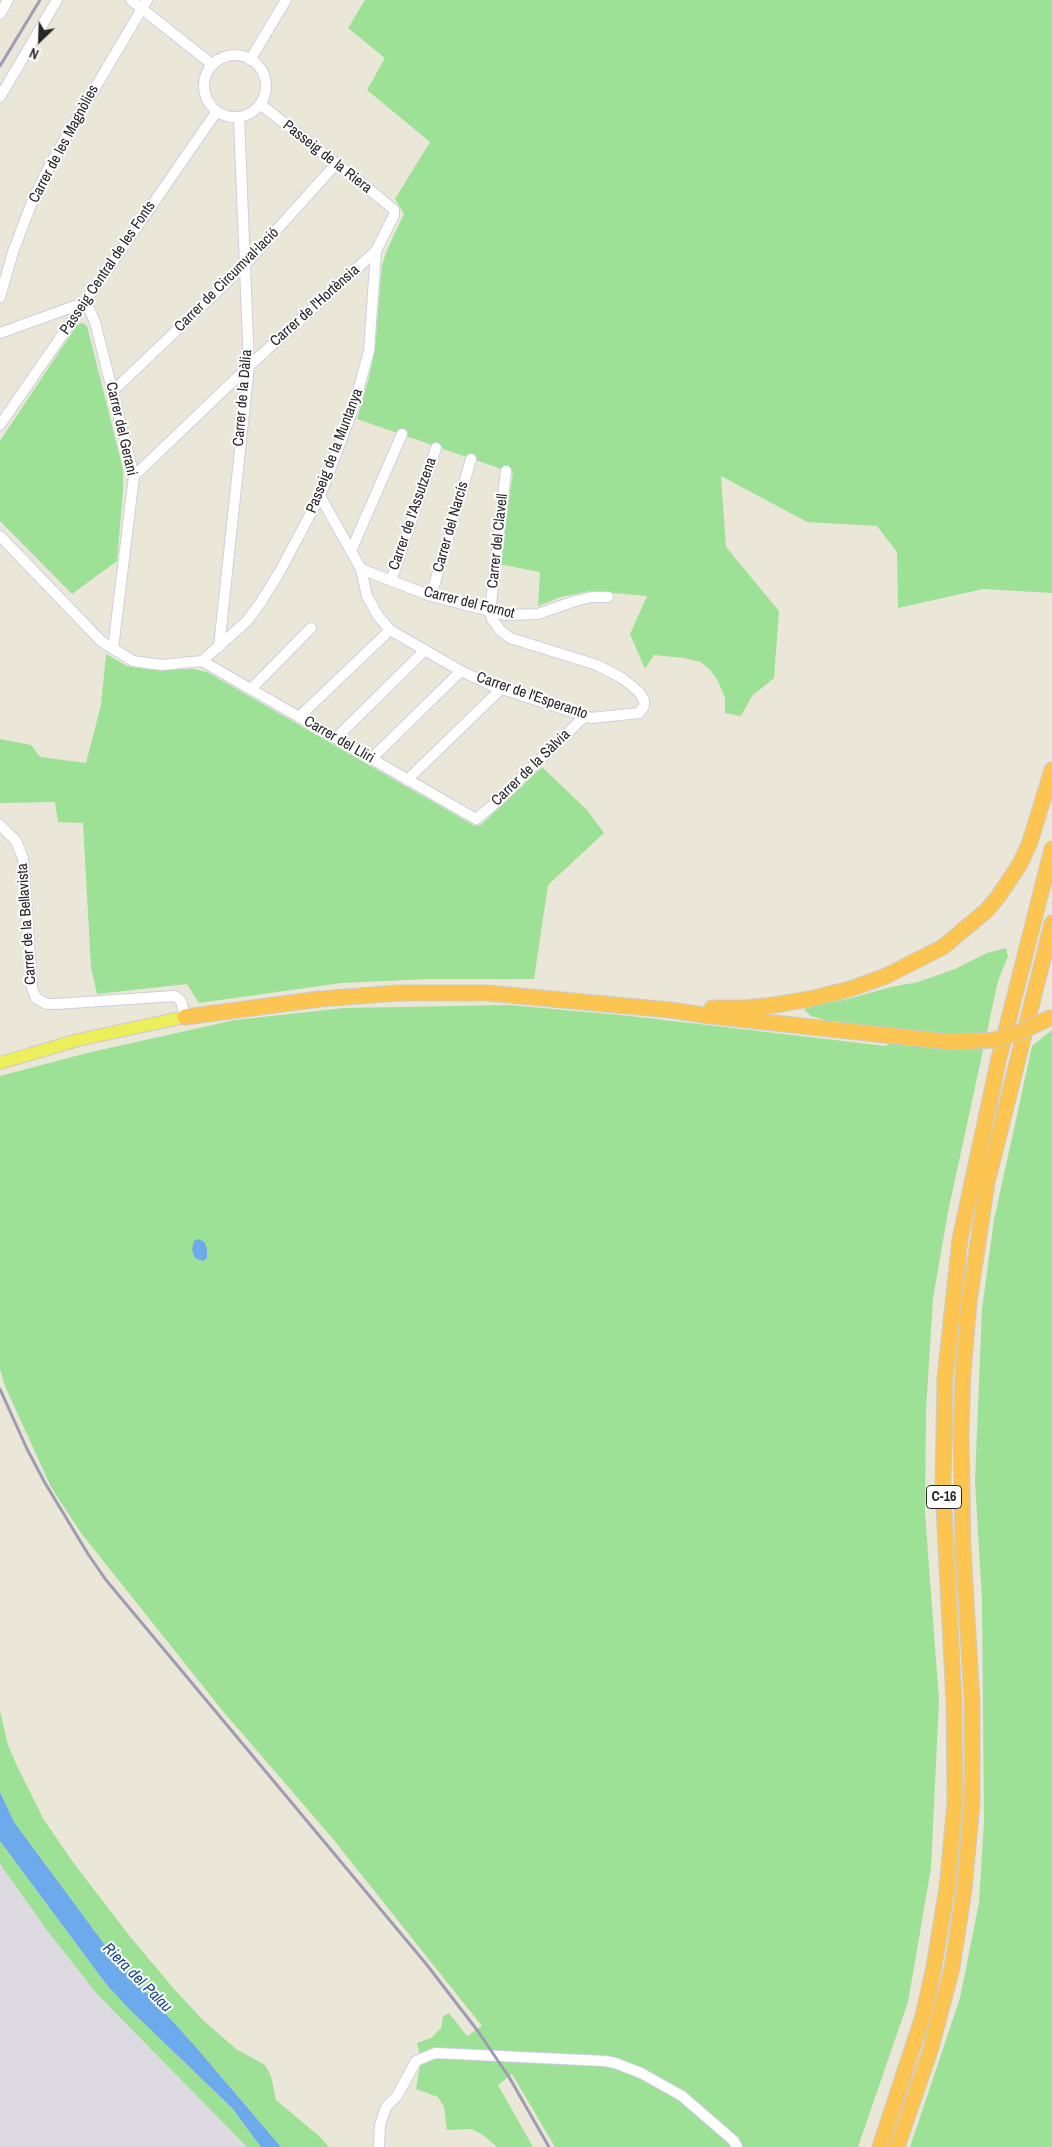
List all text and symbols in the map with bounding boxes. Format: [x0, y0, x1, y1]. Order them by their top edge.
north arrow [15, 15, 65, 65]
text: N [26, 44, 41, 64]
street label: Carrer de les Magnòlies [25, 82, 103, 206]
street label: Passeig de la Riera [279, 117, 375, 197]
street label: Passeig Central de les Fonts [57, 198, 159, 338]
street label: Carrer de Circumval·lació [171, 224, 283, 336]
street label: Carrer de l'Hortènsia [267, 261, 363, 351]
street label: Carrer de la Dàlia [230, 349, 256, 447]
street label: Carrer del Gerani [101, 380, 141, 478]
street label: Passeig de la Muntanya [303, 386, 367, 516]
street label: Carrer de l'Assutzena [385, 455, 441, 573]
street label: Carrer del Narcís [429, 480, 473, 574]
street label: Carrer del Clavell [484, 493, 512, 589]
street label: Carrer del Fornot [422, 583, 516, 623]
street label: Carrer de l'Esperanto [474, 669, 590, 723]
street label: Carrer del Lliri [300, 713, 378, 767]
street label: Carrer de la Sàlvia [488, 726, 574, 810]
street label: Carrer de la Bellavista [14, 863, 40, 985]
road number: C-16 [926, 1485, 962, 1508]
water label: Riera del Palau [98, 1939, 176, 2017]

